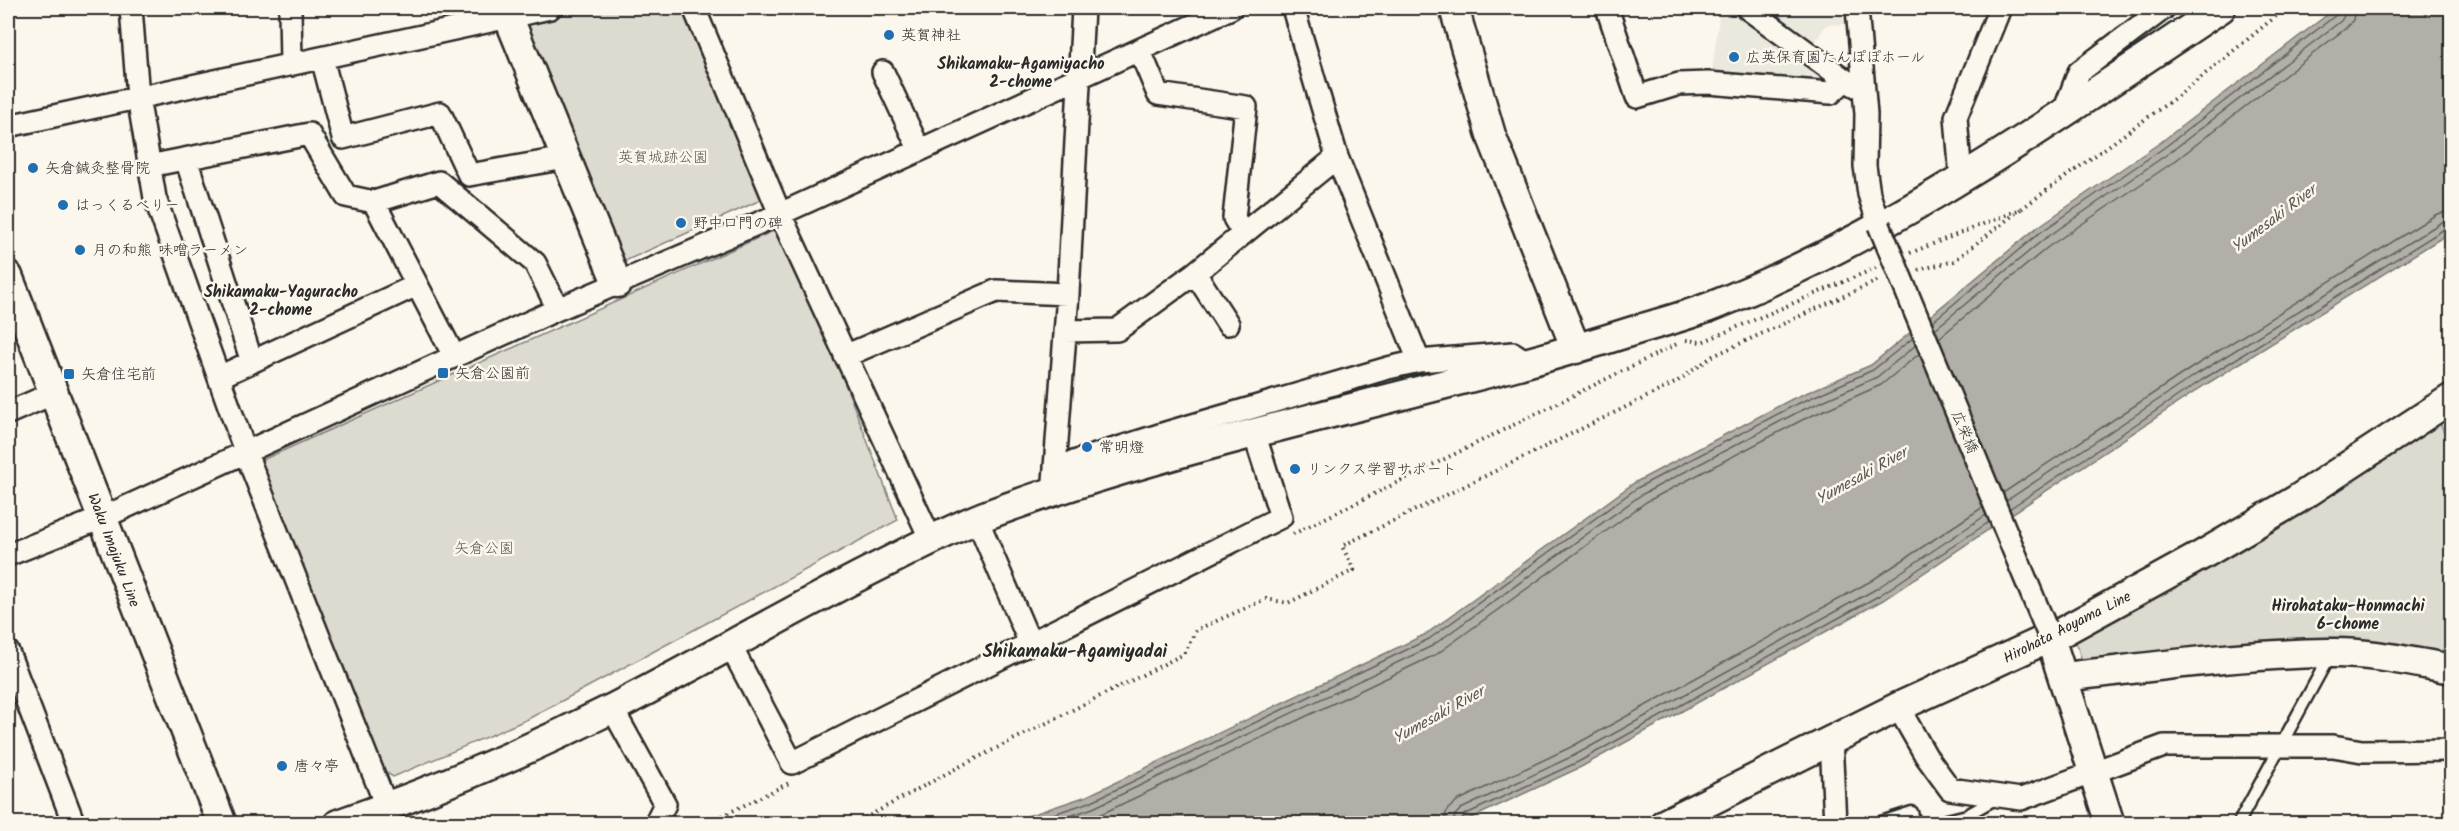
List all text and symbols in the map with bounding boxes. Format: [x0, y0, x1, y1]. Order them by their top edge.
place label: 英賀神社 [901, 24, 961, 48]
marker: 英賀神社 [882, 28, 896, 42]
place label: 広英保育園たんぽぽホール [1746, 46, 1925, 70]
marker: 広英保育園たんぽぽホール [1727, 50, 1741, 64]
district label: Shikamaku-Agamiyacho 2-chome [937, 52, 1105, 95]
park label: 英賀城跡公園 [618, 146, 708, 170]
place label: 矢倉鍼灸整骨院 [45, 157, 150, 181]
marker: 矢倉鍼灸整骨院 [26, 161, 40, 175]
water label: Yumesaki River [2226, 177, 2325, 260]
place label: はっくるべりー [75, 194, 179, 218]
marker: はっくるべりー [56, 198, 70, 212]
place label: 野中口門の碑 [693, 212, 783, 236]
marker: 野中口門の碑 [674, 216, 688, 230]
place label: 月の和熊 味噌ラーメン [92, 239, 248, 263]
marker: 月の和熊 味噌ラーメン [73, 243, 87, 257]
district label: Shikamaku-Yaguracho 2-chome [204, 280, 358, 323]
place label: 矢倉公園前 [455, 362, 530, 386]
place label: 矢倉住宅前 [81, 363, 156, 387]
marker: 矢倉公園前 [436, 366, 450, 380]
marker: 矢倉住宅前 [62, 367, 76, 381]
street label: 広栄橋 [1944, 407, 1984, 458]
place label: 常明燈 [1099, 436, 1144, 460]
water label: Yumesaki River [1811, 439, 1915, 512]
marker: 常明燈 [1080, 440, 1094, 454]
place label: リンクス学習サポート [1307, 458, 1457, 482]
marker: リンクス学習サポート [1288, 462, 1302, 476]
street label: Waku Imajuku Line [80, 490, 146, 611]
park label: 矢倉公園 [454, 537, 514, 561]
street label: Hirohata Aoyama Line [1999, 585, 2136, 671]
district label: Hirohataku-Honmachi 6-chome [2271, 594, 2425, 637]
district label: Shikamaku-Agamiyadai [983, 638, 1168, 667]
water label: Yumesaki River [1388, 678, 1492, 751]
place label: 唐々亭 [294, 755, 339, 779]
marker: 唐々亭 [275, 759, 289, 773]

